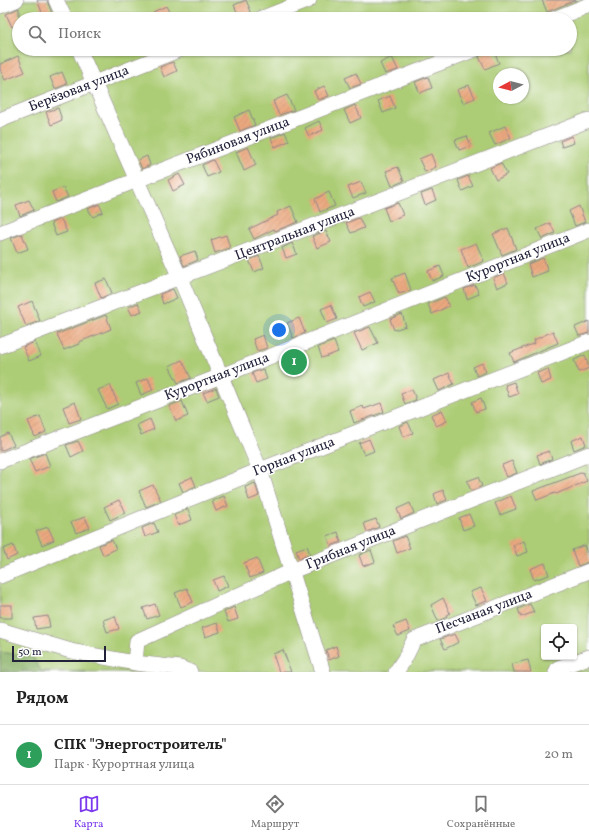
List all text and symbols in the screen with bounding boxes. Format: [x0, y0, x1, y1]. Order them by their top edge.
search box [12, 12, 577, 56]
icon: search [26, 23, 48, 45]
text: Поиск [58, 24, 101, 45]
street label: Берёзовая улица [26, 61, 132, 117]
north arrow [493, 68, 529, 104]
street label: Рябиновая улица [184, 113, 292, 169]
street label: Центральная улица [232, 202, 358, 266]
street label: Курортная улица [463, 228, 573, 288]
your location [269, 320, 289, 340]
pin: 1 [281, 347, 307, 377]
street label: Курортная улица [162, 348, 272, 406]
street label: Горная улица [250, 433, 338, 481]
street label: Грибная улица [303, 521, 399, 575]
street label: Песчаная улица [433, 585, 535, 639]
map controls [541, 624, 577, 660]
button: locate [541, 624, 577, 660]
scale bar [12, 644, 106, 663]
text: 50 m [18, 645, 42, 660]
text: Рядом [16, 687, 69, 710]
text: СПК "Энергостроитель" [54, 735, 227, 756]
text: 1 [26, 746, 32, 764]
text: 20 m [544, 746, 573, 764]
text: Парк · Курортная улица [54, 756, 195, 774]
tab: Карта [74, 793, 104, 832]
tab: Маршрут [251, 793, 299, 832]
tab: Сохранённые [447, 793, 515, 832]

